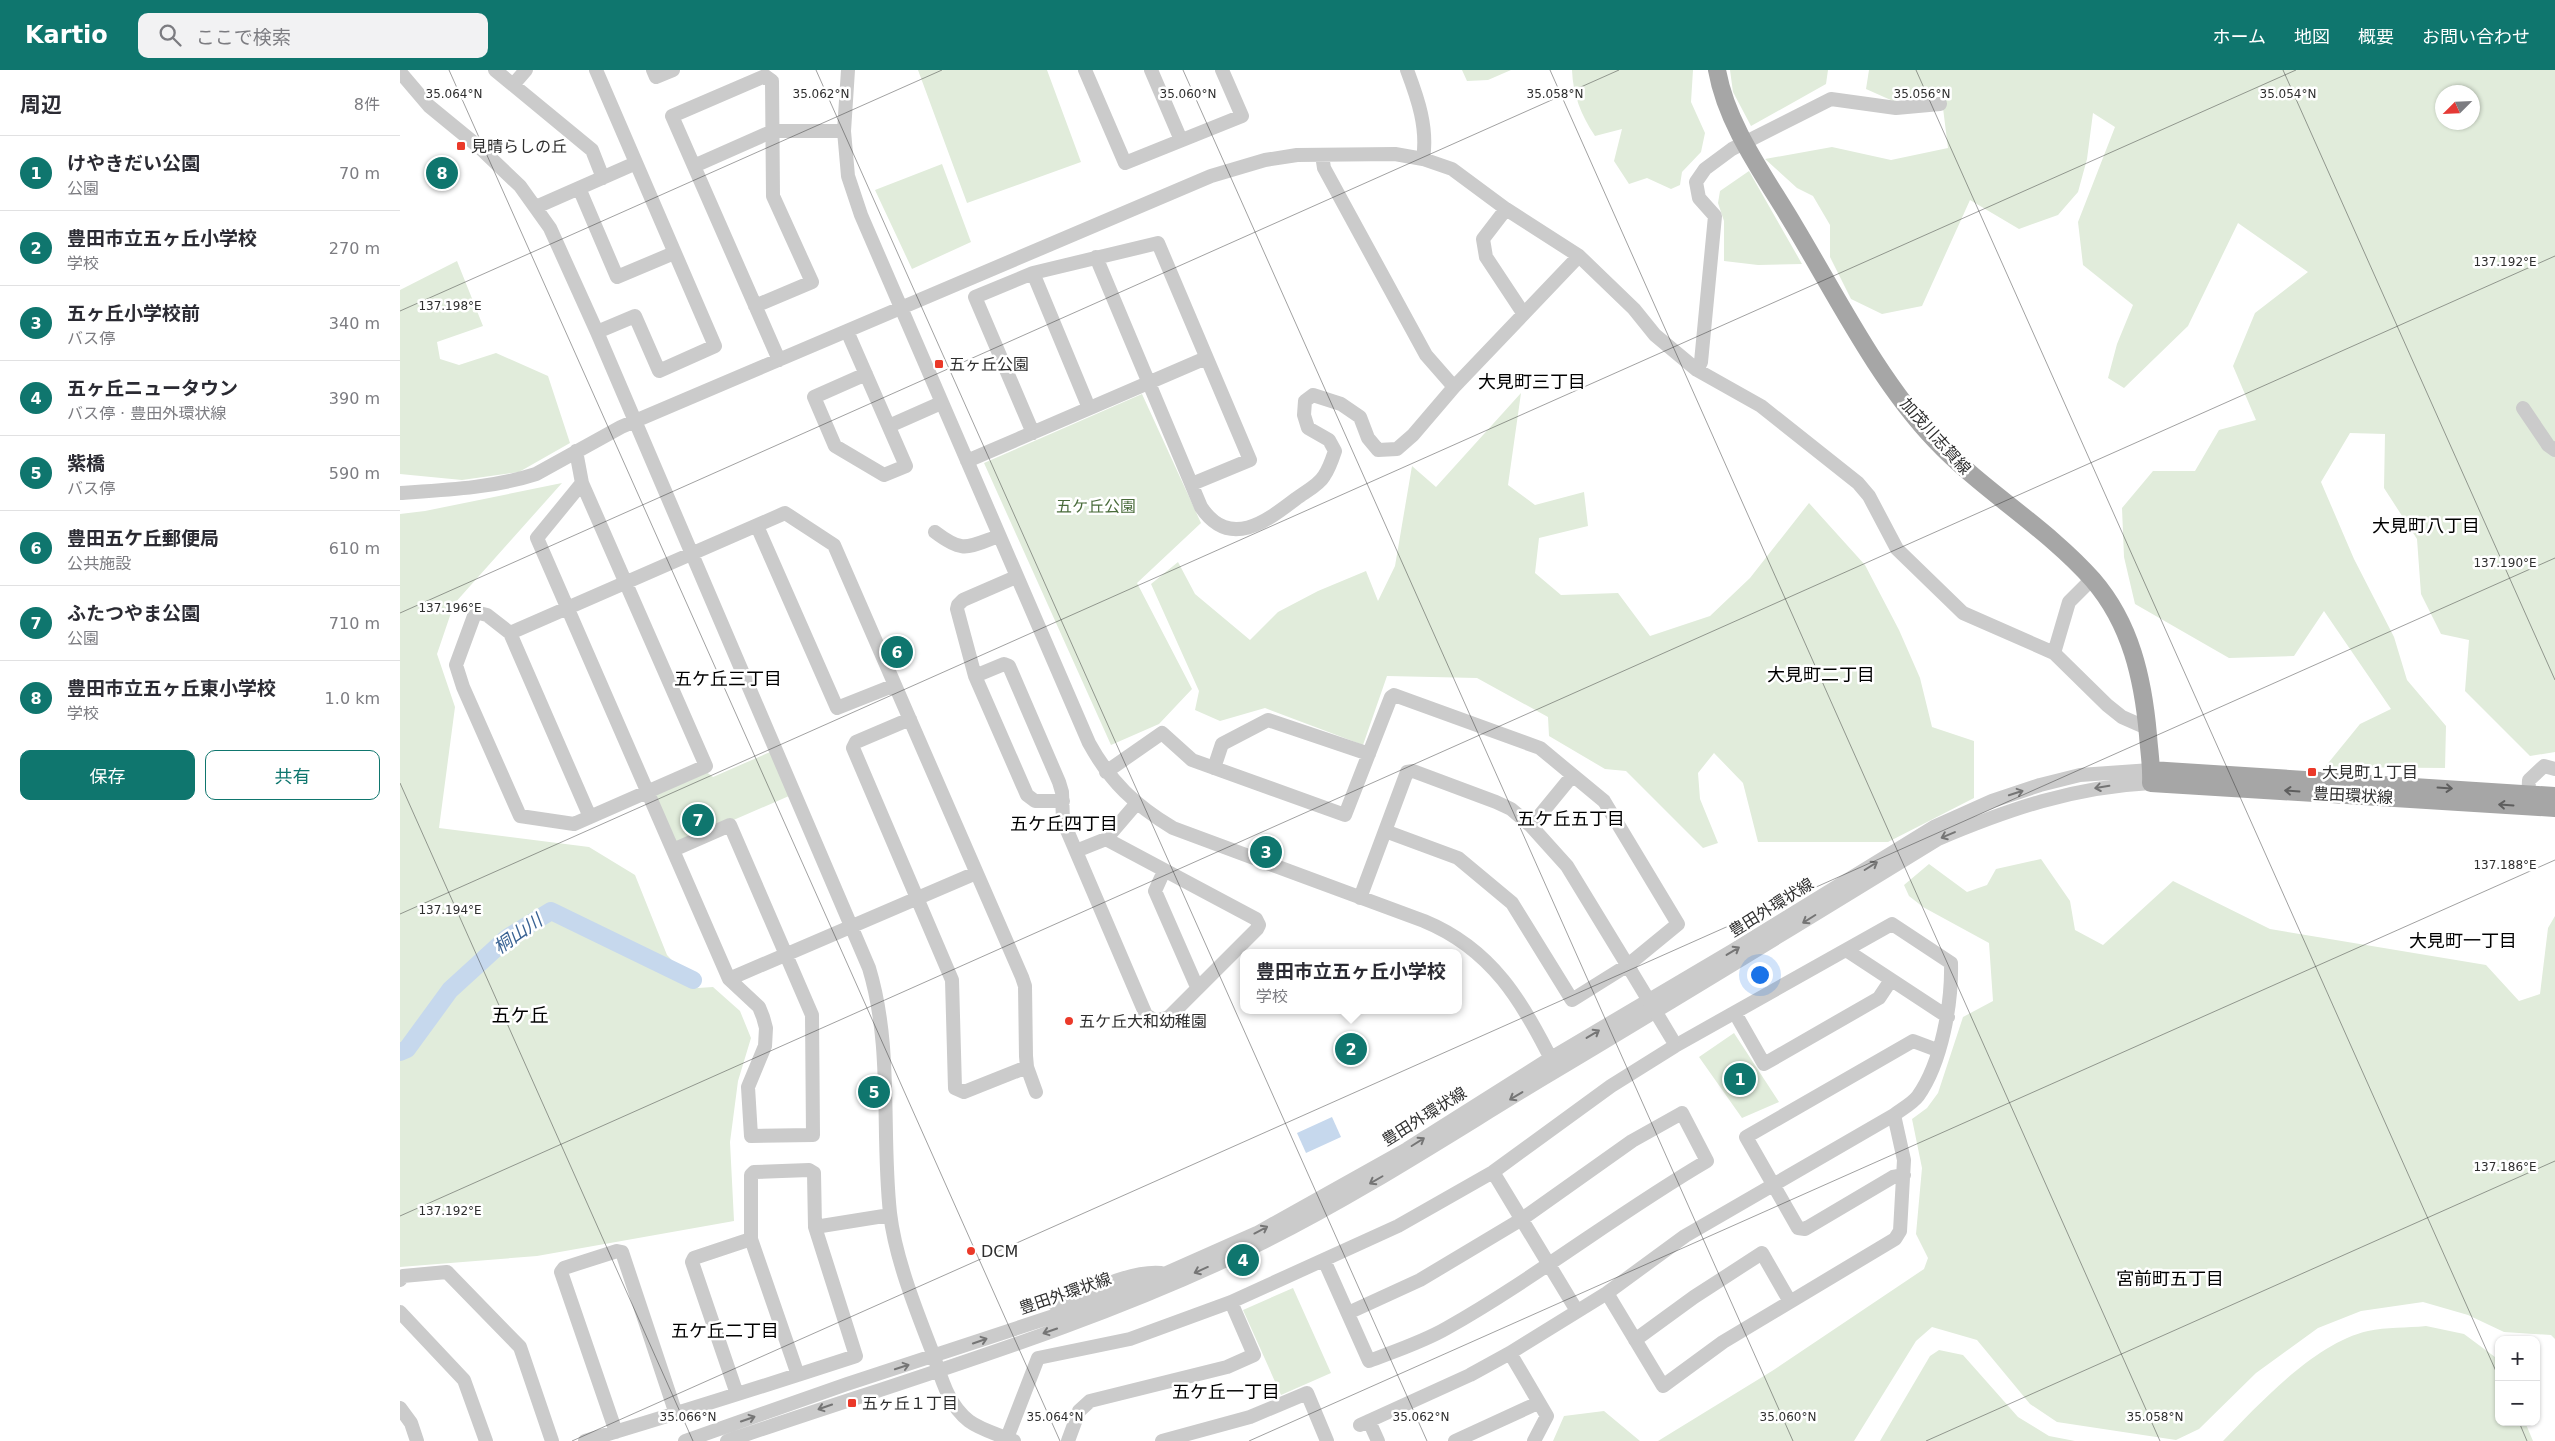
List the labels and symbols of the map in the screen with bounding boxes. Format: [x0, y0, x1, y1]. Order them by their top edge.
north arrow [2435, 85, 2480, 130]
text: 35.064°N [426, 87, 482, 101]
text: 35.062°N [793, 87, 849, 101]
text: 35.060°N [1160, 87, 1216, 101]
text: 35.058°N [1527, 87, 1583, 101]
text: 35.056°N [1894, 87, 1950, 101]
text: 35.054°N [2260, 87, 2316, 101]
place label: 見晴らしの丘 [471, 137, 567, 156]
marker: 見晴らしの丘 [455, 140, 467, 152]
pin: 8 [426, 154, 458, 192]
text: 137.192°E [2473, 255, 2537, 269]
text: 137.198°E [418, 299, 482, 313]
place label: 五ヶ丘公園 [949, 355, 1029, 374]
marker: 五ヶ丘公園 [933, 358, 945, 370]
district label: 大見町三丁目 [1478, 371, 1586, 392]
street label: 加茂川志賀線 [1896, 394, 1975, 478]
park label: 五ケ丘公園 [1056, 497, 1136, 516]
district label: 大見町八丁目 [2372, 515, 2480, 536]
text: 137.190°E [2473, 556, 2537, 570]
text: 137.196°E [418, 601, 482, 615]
pin: 6 [881, 633, 913, 671]
district label: 大見町二丁目 [1767, 664, 1875, 685]
district label: 五ケ丘三丁目 [674, 668, 782, 689]
place label: 大見町１丁目 [2322, 763, 2418, 782]
marker: 大見町１丁目 [2306, 766, 2318, 778]
one-way arrow [2095, 783, 2111, 793]
one-way arrow [2436, 783, 2452, 793]
street label: 豊田環状線 [2313, 784, 2393, 807]
one-way arrow [2284, 787, 2300, 796]
one-way arrow [2008, 788, 2023, 797]
one-way arrow [2499, 800, 2515, 810]
pin: 7 [682, 801, 714, 839]
district label: 五ケ丘五丁目 [1517, 808, 1625, 829]
district label: 五ケ丘四丁目 [1010, 813, 1118, 834]
one-way arrow [1941, 830, 1956, 840]
pin: 3 [1250, 833, 1282, 871]
text: 137.188°E [2473, 858, 2537, 872]
one-way arrow [1864, 860, 1878, 870]
street label: 豊田外環状線 [1726, 874, 1817, 941]
text: 137.194°E [418, 903, 482, 917]
water label: 桐山川 [490, 908, 547, 958]
one-way arrow [1802, 914, 1816, 924]
district label: 大見町一丁目 [2409, 930, 2517, 951]
one-way arrow [1726, 945, 1740, 955]
your location [1747, 962, 1773, 988]
district label: 五ケ丘 [491, 1004, 549, 1026]
place label: 五ケ丘大和幼稚園 [1079, 1012, 1207, 1031]
marker: 五ケ丘大和幼稚園 [1063, 1015, 1075, 1027]
one-way arrow [1586, 1028, 1600, 1038]
pin: 2 [1335, 1030, 1367, 1068]
pin: 1 [1724, 1060, 1756, 1098]
pin: 5 [858, 1073, 890, 1111]
street label: 豊田外環状線 [1379, 1083, 1470, 1150]
one-way arrow [1509, 1091, 1523, 1101]
one-way arrow [1410, 1137, 1424, 1147]
text: 137.186°E [2473, 1160, 2537, 1174]
one-way arrow [1370, 1175, 1384, 1185]
text: 137.192°E [418, 1204, 482, 1218]
one-way arrow [1253, 1225, 1268, 1234]
pin: 4 [1227, 1241, 1259, 1279]
place label: DCM [981, 1242, 1018, 1261]
marker: DCM [965, 1245, 977, 1257]
one-way arrow [1194, 1266, 1209, 1276]
district label: 宮前町五丁目 [2116, 1268, 2224, 1289]
street label: 豊田外環状線 [1017, 1269, 1114, 1318]
district label: 五ケ丘二丁目 [671, 1320, 779, 1341]
one-way arrow [1043, 1327, 1059, 1336]
one-way arrow [971, 1336, 987, 1345]
one-way arrow [893, 1361, 909, 1371]
district label: 五ケ丘一丁目 [1172, 1381, 1280, 1402]
place label: 五ヶ丘１丁目 [862, 1394, 958, 1413]
marker: 五ヶ丘１丁目 [846, 1397, 858, 1409]
one-way arrow [818, 1403, 834, 1412]
text: 35.066°N [660, 1410, 716, 1424]
text: 35.064°N [1027, 1410, 1083, 1424]
text: 35.062°N [1393, 1410, 1449, 1424]
text: 35.060°N [1760, 1410, 1816, 1424]
text: 35.058°N [2127, 1410, 2183, 1424]
one-way arrow [739, 1414, 755, 1423]

